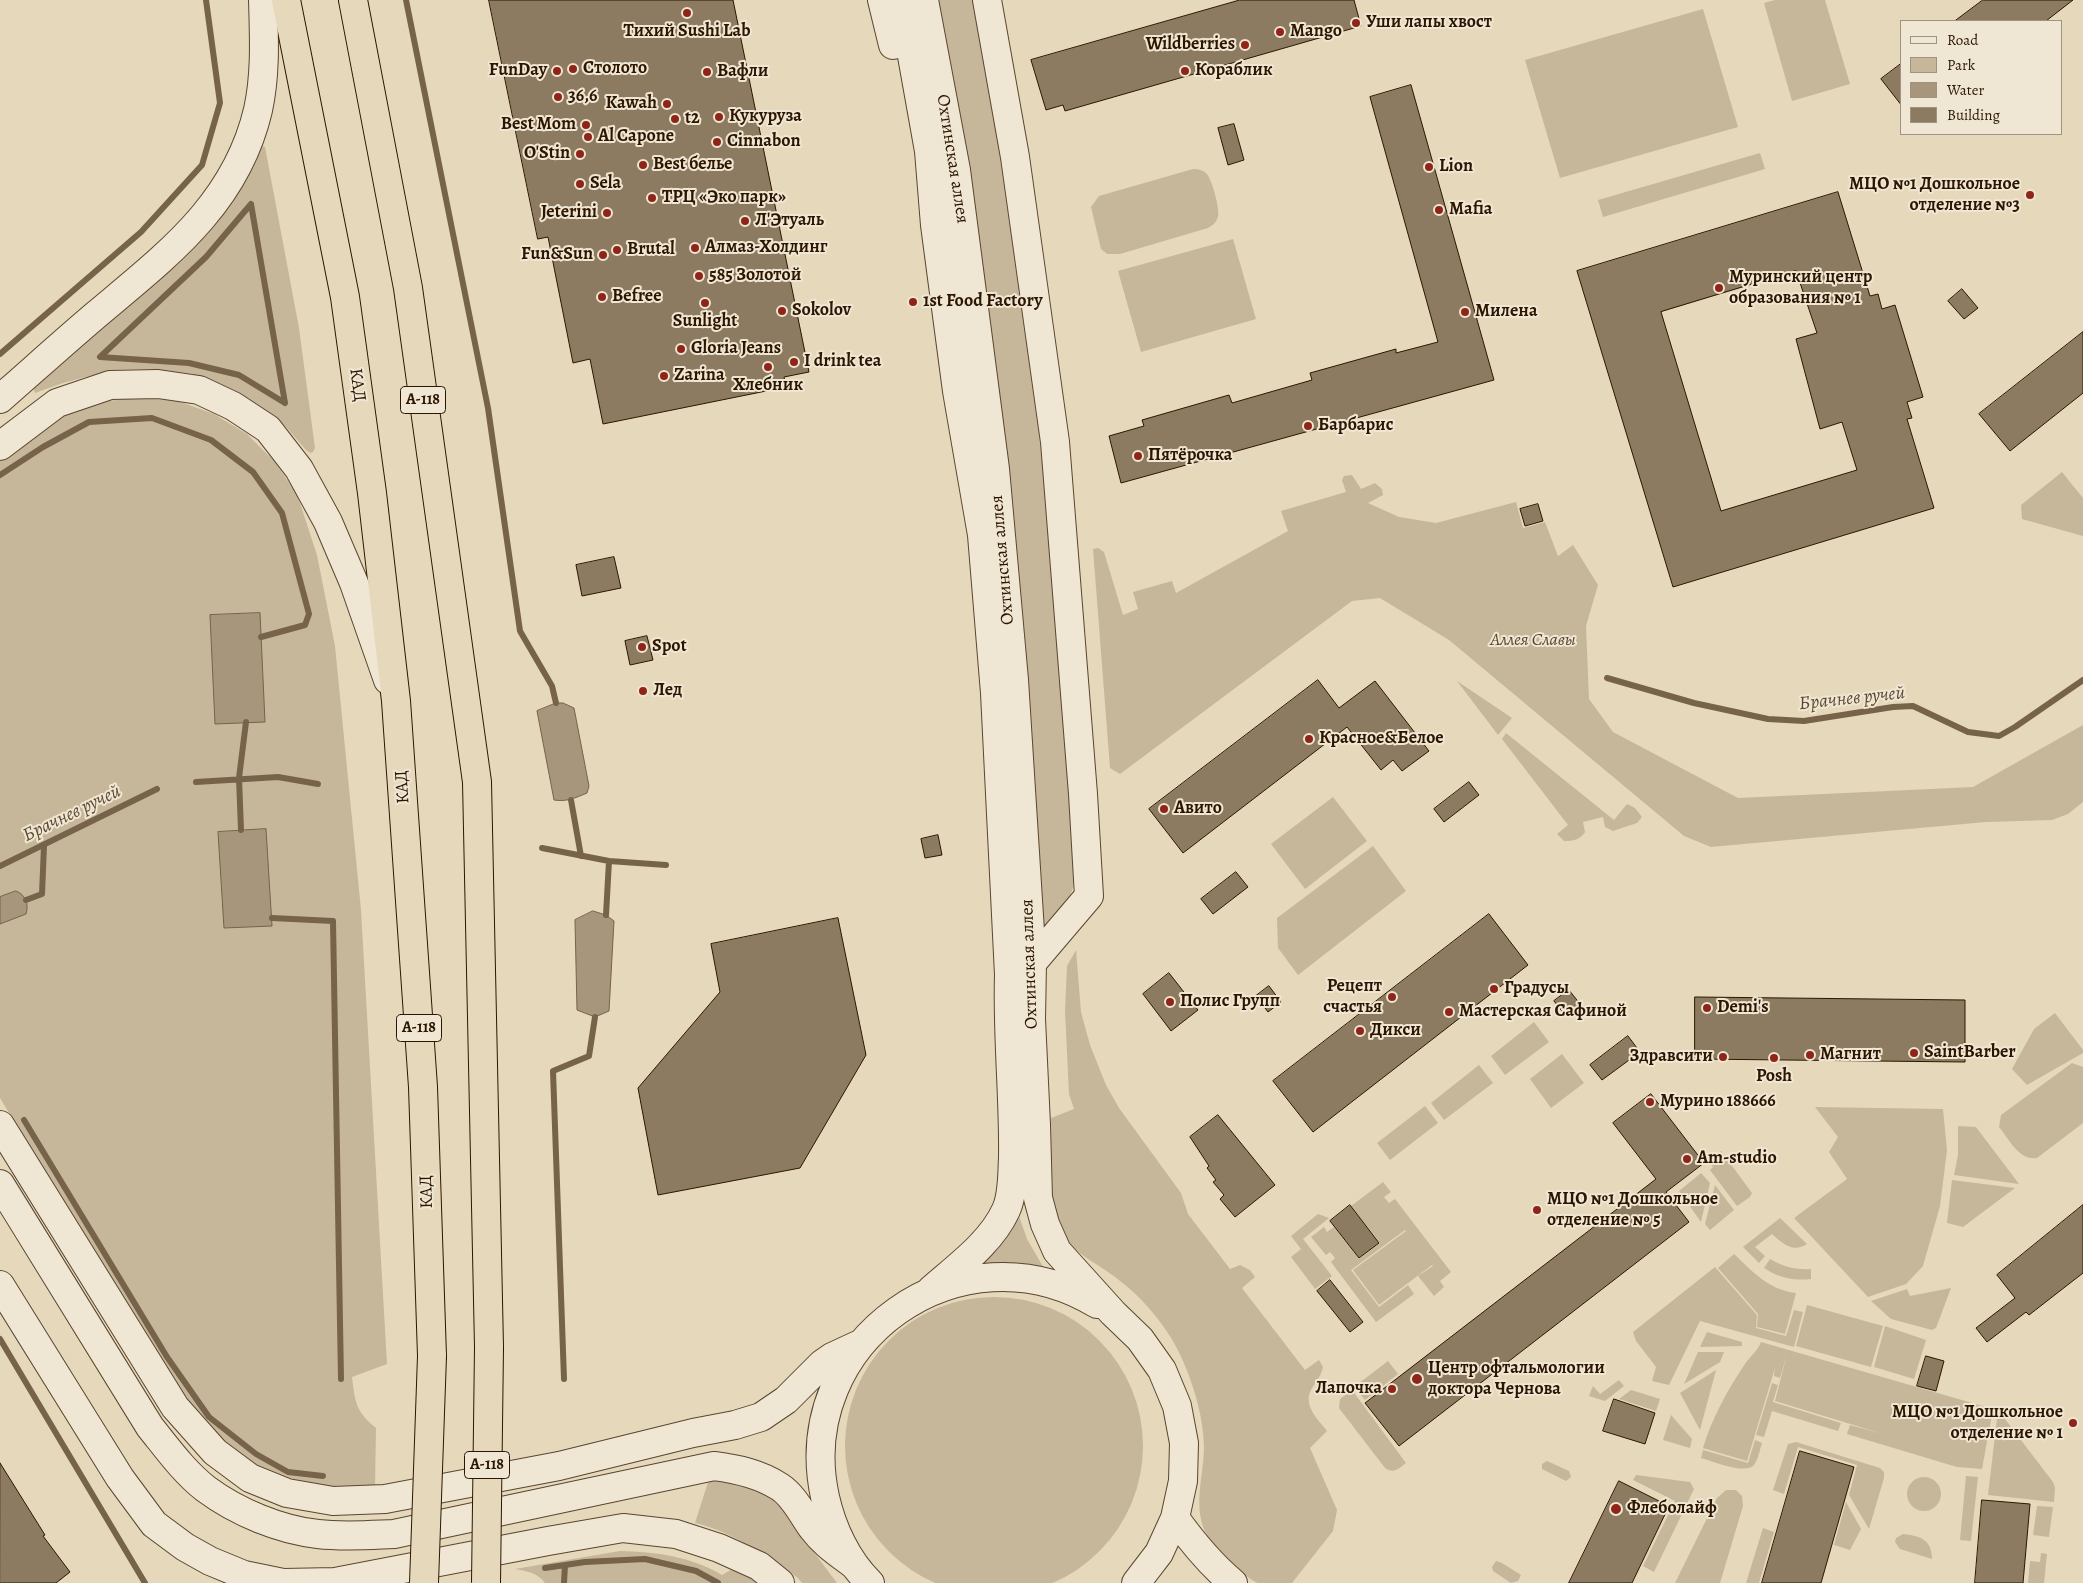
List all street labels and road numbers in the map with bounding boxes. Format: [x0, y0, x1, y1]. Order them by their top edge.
street label: Охтинская аллея [931, 93, 973, 225]
street label: КАД [344, 367, 370, 403]
road number: А-118 [400, 386, 446, 414]
street label: Охтинская аллея [987, 494, 1019, 626]
street label: КАД [391, 770, 415, 804]
street label: Охтинская аллея [1017, 898, 1043, 1030]
road number: А-118 [396, 1014, 442, 1042]
street label: КАД [416, 1175, 438, 1209]
road number: А-118 [464, 1452, 510, 1478]

